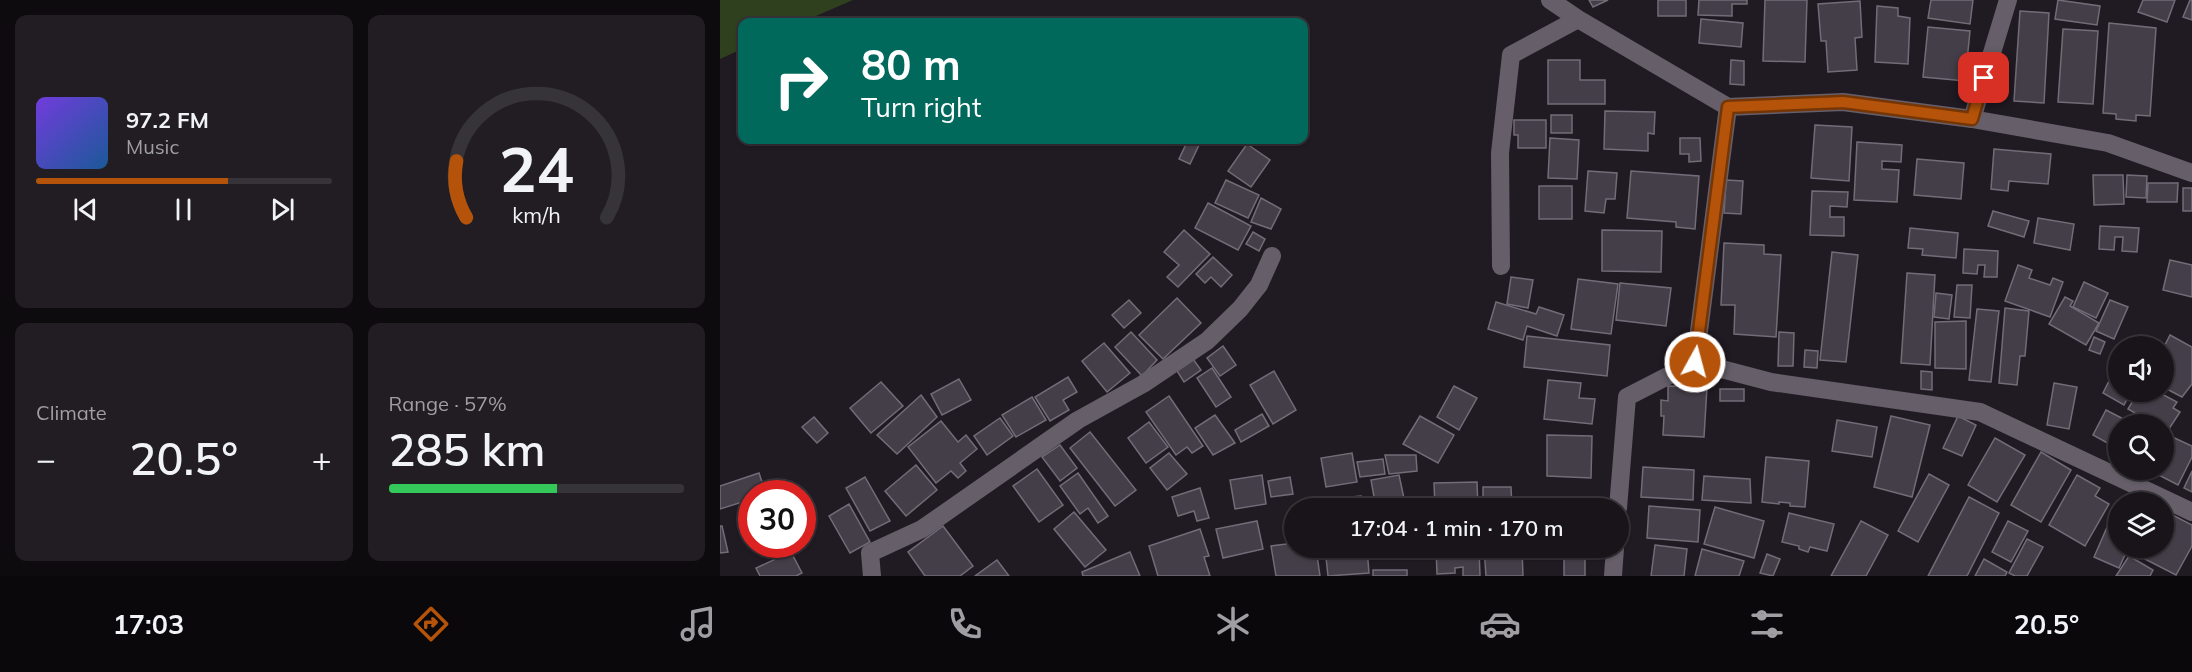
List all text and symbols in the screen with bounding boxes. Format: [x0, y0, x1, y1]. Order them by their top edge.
text: 80 m [861, 38, 961, 91]
icon: right [762, 42, 840, 120]
pin [1958, 52, 2009, 103]
icon: arrive [1967, 61, 2000, 94]
text: Turn right [861, 90, 981, 124]
text: 97.2 FM [126, 106, 209, 134]
text: 24 [499, 130, 574, 209]
text: Music [126, 134, 179, 159]
icon: previous [69, 193, 102, 226]
icon: pause [167, 193, 200, 226]
icon: next [266, 193, 299, 226]
text: km/h [512, 202, 560, 229]
position arrow [1663, 330, 1727, 394]
map controls [2108, 336, 2174, 558]
button: sound [2108, 336, 2174, 402]
text: Range · 57% [389, 391, 507, 416]
text: Climate [36, 400, 107, 425]
button: search [2108, 414, 2174, 480]
text: 285 km [389, 421, 545, 477]
text: 20.5° [129, 430, 238, 486]
text: − [36, 438, 56, 479]
text: + [312, 438, 331, 479]
speed limit sign: 30 [738, 480, 816, 558]
button: layers [2108, 492, 2174, 558]
text: 17:04 · 1 min · 170 m [1349, 514, 1564, 542]
icon: directions [410, 603, 452, 645]
icon: music [677, 603, 719, 645]
icon: phone [944, 603, 986, 645]
icon: climate [1212, 603, 1254, 645]
icon: car [1479, 603, 1521, 645]
icon: filters [1746, 603, 1788, 645]
text: 17:03 [113, 607, 184, 641]
text: 20.5° [2014, 607, 2079, 641]

